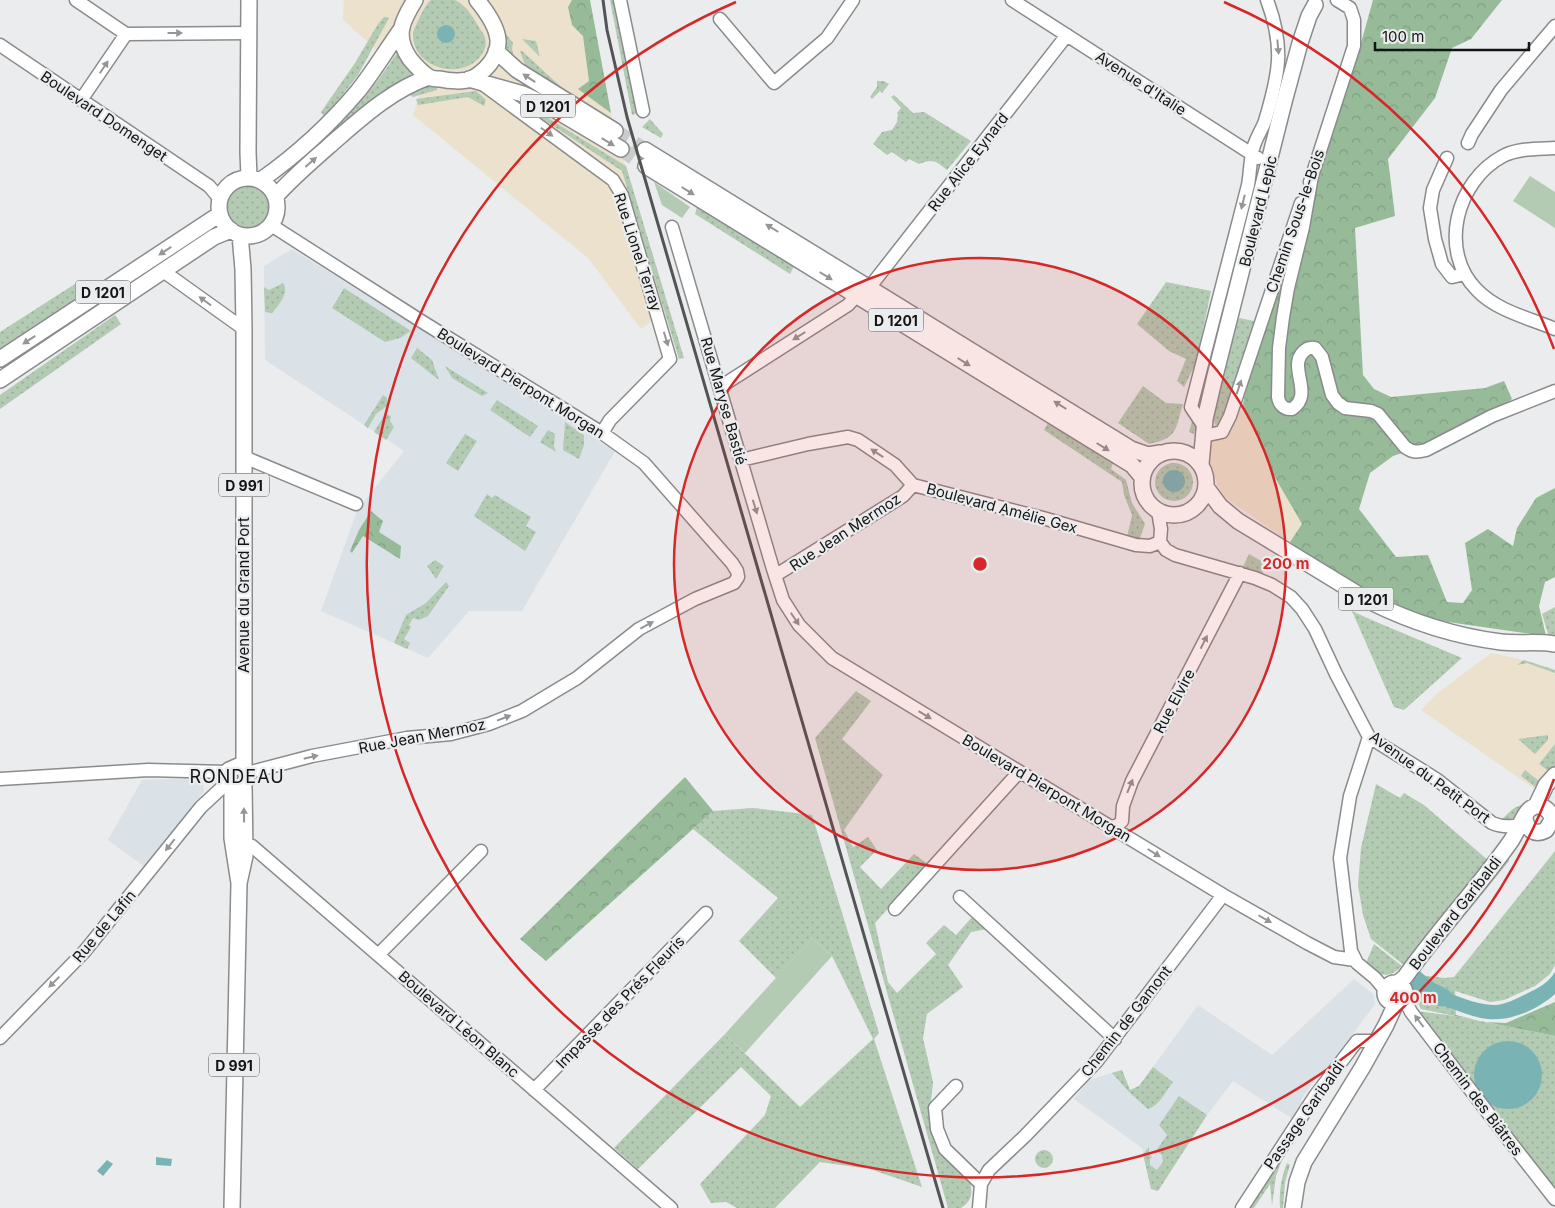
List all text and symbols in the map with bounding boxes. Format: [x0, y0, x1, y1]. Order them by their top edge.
scale bar [1375, 20, 1529, 52]
text: 100 m [1382, 27, 1424, 46]
one-way arrow [167, 29, 183, 37]
one-way arrow [1275, 40, 1283, 56]
street label: Avenue d'Italie [1092, 47, 1190, 119]
one-way arrow [99, 60, 109, 74]
street label: Boulevard Domenget [37, 67, 171, 166]
one-way arrow [522, 73, 536, 82]
road number: D 1201 [520, 94, 576, 118]
street label: Rue Alice Eynard [924, 109, 1012, 215]
one-way arrow [540, 127, 553, 137]
one-way arrow [602, 137, 615, 146]
street label: Chemin Sous-le-Bois [1262, 147, 1328, 295]
street label: Boulevard Lepic [1235, 153, 1281, 269]
one-way arrow [304, 156, 316, 168]
one-way arrow [681, 187, 694, 196]
street label: Rue Lionel Terray [610, 190, 666, 314]
one-way arrow [1239, 194, 1247, 209]
one-way arrow [766, 224, 779, 233]
one-way arrow [159, 246, 172, 255]
one-way arrow [820, 272, 833, 281]
road number: D 1201 [76, 280, 130, 304]
one-way arrow [199, 296, 212, 306]
road number: D 1201 [868, 308, 924, 332]
street label: Boulevard Pierpont Morgan [434, 324, 608, 442]
one-way arrow [662, 331, 670, 346]
one-way arrow [793, 332, 806, 341]
one-way arrow [23, 335, 36, 345]
street label: Rue Maryse Bastié [697, 335, 751, 467]
one-way arrow [958, 357, 971, 366]
one-way arrow [1235, 379, 1243, 394]
one-way arrow [1053, 401, 1066, 410]
one-way arrow [1096, 442, 1109, 452]
one-way arrow [870, 448, 883, 458]
road number: D 991 [219, 474, 269, 496]
street label: Boulevard Amélie Gex [924, 479, 1080, 537]
street label: Rue Jean Mermoz [786, 489, 904, 575]
one-way arrow [751, 500, 759, 515]
street label: Avenue du Grand Port [234, 517, 253, 673]
text: 200 m [1263, 554, 1309, 573]
centre of rings [971, 555, 989, 573]
road number: D 1201 [1338, 588, 1394, 610]
one-way arrow [791, 613, 800, 626]
one-way arrow [639, 621, 654, 629]
one-way arrow [1200, 635, 1208, 649]
street label: Rue Elvire [1149, 665, 1199, 737]
one-way arrow [919, 710, 932, 719]
street label: Rue Jean Mermoz [357, 714, 487, 758]
one-way arrow [497, 714, 512, 722]
street label: Avenue du Petit Port [1366, 727, 1494, 827]
street label: Boulevard Pierpont Morgan [959, 730, 1135, 846]
one-way arrow [303, 753, 319, 761]
district label: RONDEAU [189, 766, 285, 787]
one-way arrow [1127, 779, 1134, 794]
one-way arrow [240, 807, 248, 823]
one-way arrow [165, 838, 176, 851]
one-way arrow [1147, 849, 1160, 858]
street label: Boulevard Garibaldi [1405, 853, 1505, 973]
street label: Rue de Lafin [68, 886, 140, 966]
one-way arrow [1258, 915, 1272, 924]
street label: Impasse des Prés Fleuris [552, 932, 688, 1072]
street label: Chemin de Gamont [1077, 961, 1175, 1080]
street label: Boulevard Léon Blanc [395, 966, 523, 1082]
one-way arrow [48, 976, 60, 988]
text: 400 m [1389, 988, 1437, 1007]
one-way arrow [1413, 1015, 1424, 1028]
street label: Chemin des Biâtres [1429, 1038, 1527, 1160]
road number: D 991 [209, 1054, 259, 1076]
street label: Passage Garibaldi [1260, 1057, 1348, 1173]

